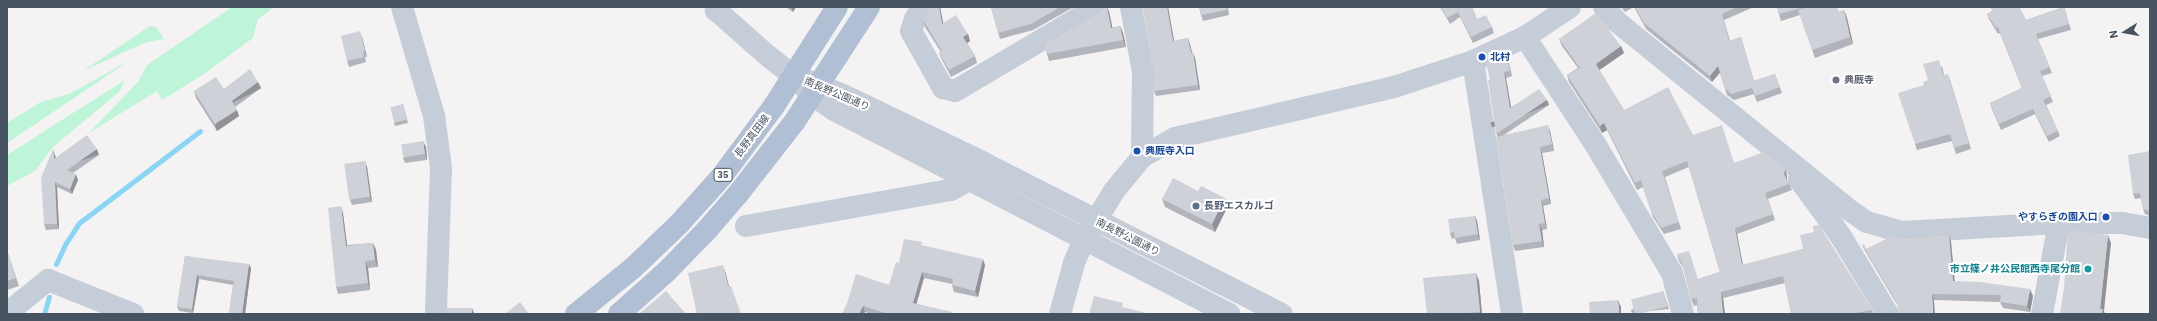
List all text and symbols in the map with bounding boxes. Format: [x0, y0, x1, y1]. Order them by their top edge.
north arrow [2105, 12, 2145, 52]
text: N [2106, 29, 2121, 40]
place label: 北村 [1490, 51, 1510, 63]
marker: 北村 [1477, 52, 1487, 62]
place label: 典厩寺 [1844, 74, 1874, 86]
street label: 南長野公園通り [802, 75, 872, 113]
marker: 典厩寺 [1831, 75, 1841, 85]
street label: 長野真田線 [732, 112, 772, 160]
place label: 典厩寺入口 [1145, 145, 1195, 157]
marker: 典厩寺入口 [1132, 146, 1142, 156]
road number: 35 [713, 168, 733, 182]
place label: 長野エスカルゴ [1204, 200, 1274, 212]
marker: 長野エスカルゴ [1191, 201, 1201, 211]
place label: やすらぎの園入口 [2018, 211, 2098, 223]
marker: やすらぎの園入口 [2101, 212, 2111, 222]
street label: 南長野公園通り [1094, 216, 1162, 258]
place label: 市立篠ノ井公民館西寺尾分館 [1950, 263, 2080, 275]
marker: 市立篠ノ井公民館西寺尾分館 [2083, 264, 2093, 274]

